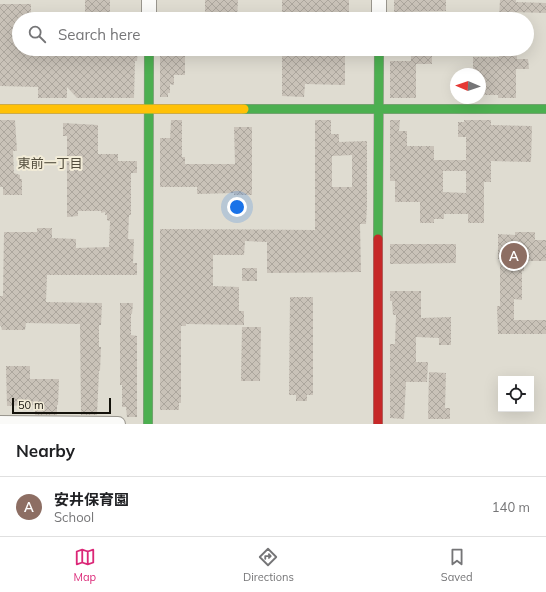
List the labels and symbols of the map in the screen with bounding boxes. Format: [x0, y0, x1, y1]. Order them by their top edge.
north arrow [450, 68, 486, 104]
district label: 東前一丁目 [17, 155, 83, 171]
your location [227, 197, 247, 217]
pin: A [501, 241, 527, 271]
scale bar [12, 396, 111, 415]

